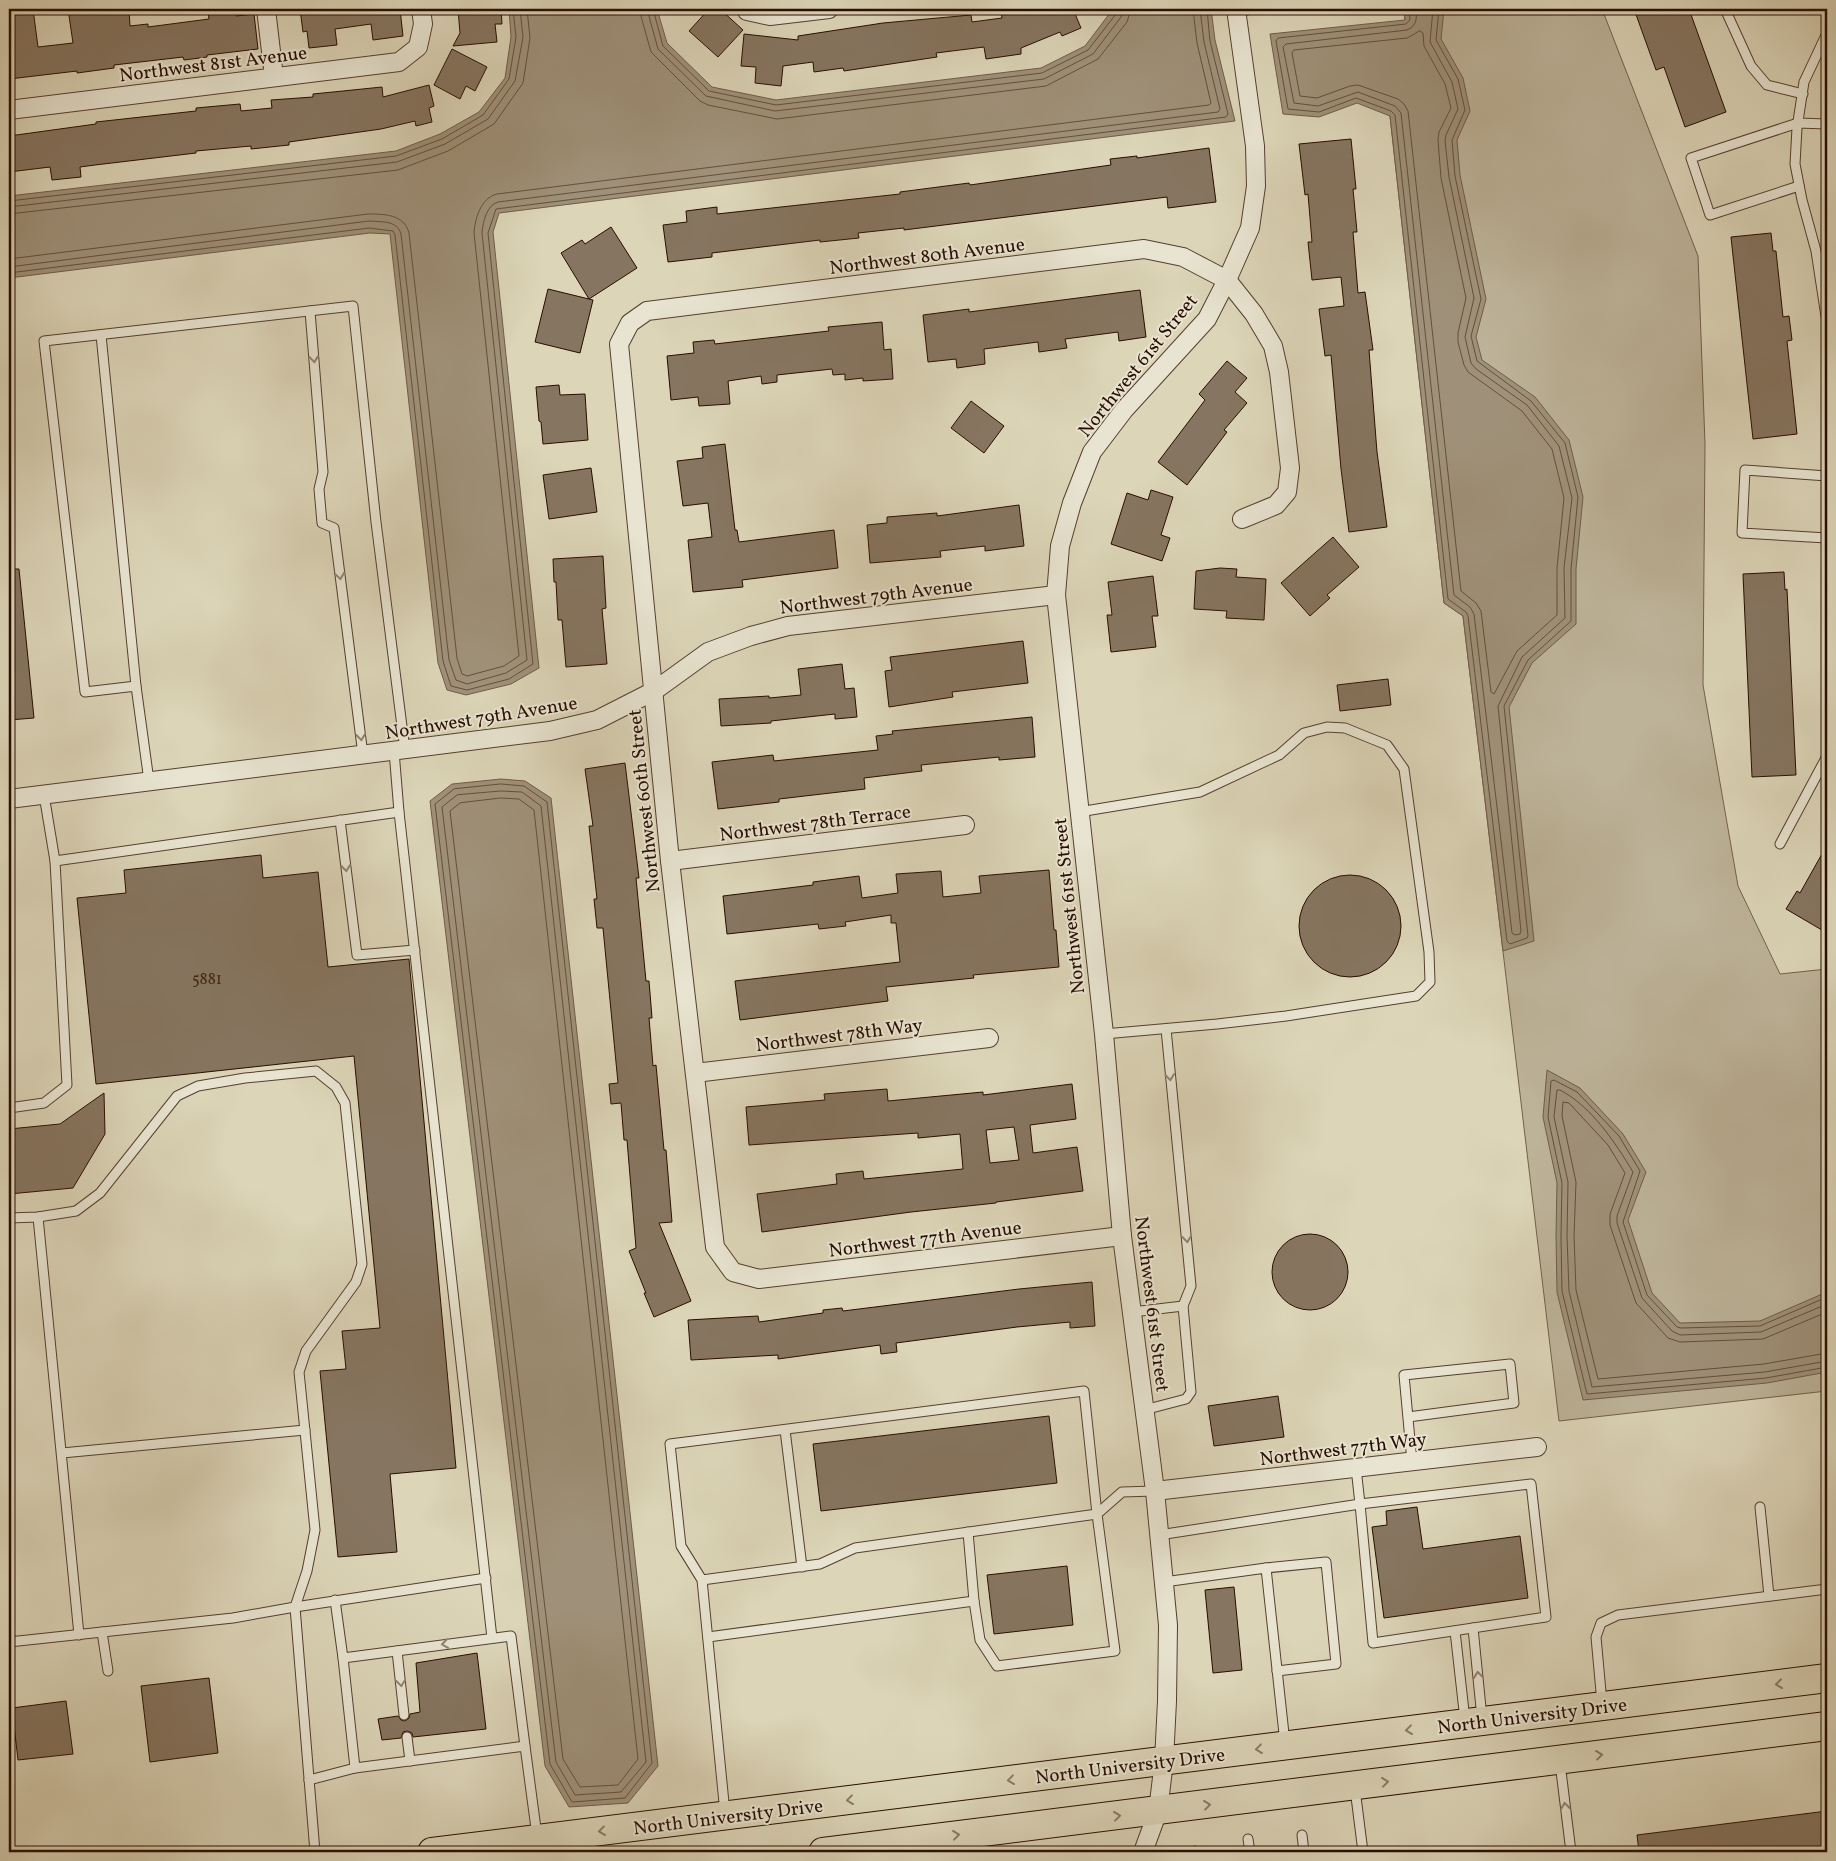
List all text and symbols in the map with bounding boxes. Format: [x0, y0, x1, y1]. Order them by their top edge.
street label: Northwest 81st Avenue [118, 41, 309, 89]
street label: Northwest 80th Avenue [828, 232, 1026, 282]
street label: Northwest 61st Street [1073, 289, 1205, 443]
one-way arrow [308, 355, 319, 363]
one-way arrow [334, 572, 345, 580]
street label: Northwest 79th Avenue [778, 572, 974, 622]
street label: Northwest 79th Avenue [383, 691, 579, 747]
street label: Northwest 60th Street [622, 708, 668, 894]
one-way arrow [355, 733, 366, 741]
street label: Northwest 78th Terrace [718, 799, 912, 849]
street label: Northwest 61st Street [1048, 816, 1092, 995]
one-way arrow [340, 865, 351, 873]
house number: 5881 [192, 969, 222, 991]
street label: Northwest 78th Way [754, 1013, 924, 1059]
one-way arrow [1165, 1073, 1176, 1081]
street label: Northwest 77th Avenue [827, 1215, 1023, 1265]
street label: Northwest 61st Street [1127, 1215, 1175, 1394]
one-way arrow [1181, 1235, 1192, 1243]
street label: Northwest 77th Way [1258, 1427, 1428, 1473]
one-way arrow [440, 1639, 449, 1649]
one-way arrow [1472, 1670, 1483, 1678]
one-way arrow [1775, 1678, 1783, 1689]
one-way arrow [395, 1679, 406, 1687]
street label: North University Drive [1436, 1692, 1629, 1742]
one-way arrow [1405, 1724, 1413, 1735]
street label: North University Drive [1034, 1742, 1227, 1792]
one-way arrow [1254, 1743, 1262, 1754]
one-way arrow [1595, 1750, 1603, 1761]
one-way arrow [1007, 1774, 1015, 1785]
one-way arrow [1381, 1778, 1390, 1788]
street label: North University Drive [632, 1793, 825, 1843]
one-way arrow [846, 1794, 854, 1805]
one-way arrow [1203, 1800, 1211, 1811]
one-way arrow [1560, 1802, 1571, 1810]
one-way arrow [1113, 1811, 1121, 1822]
one-way arrow [598, 1825, 606, 1836]
one-way arrow [951, 1831, 960, 1841]

